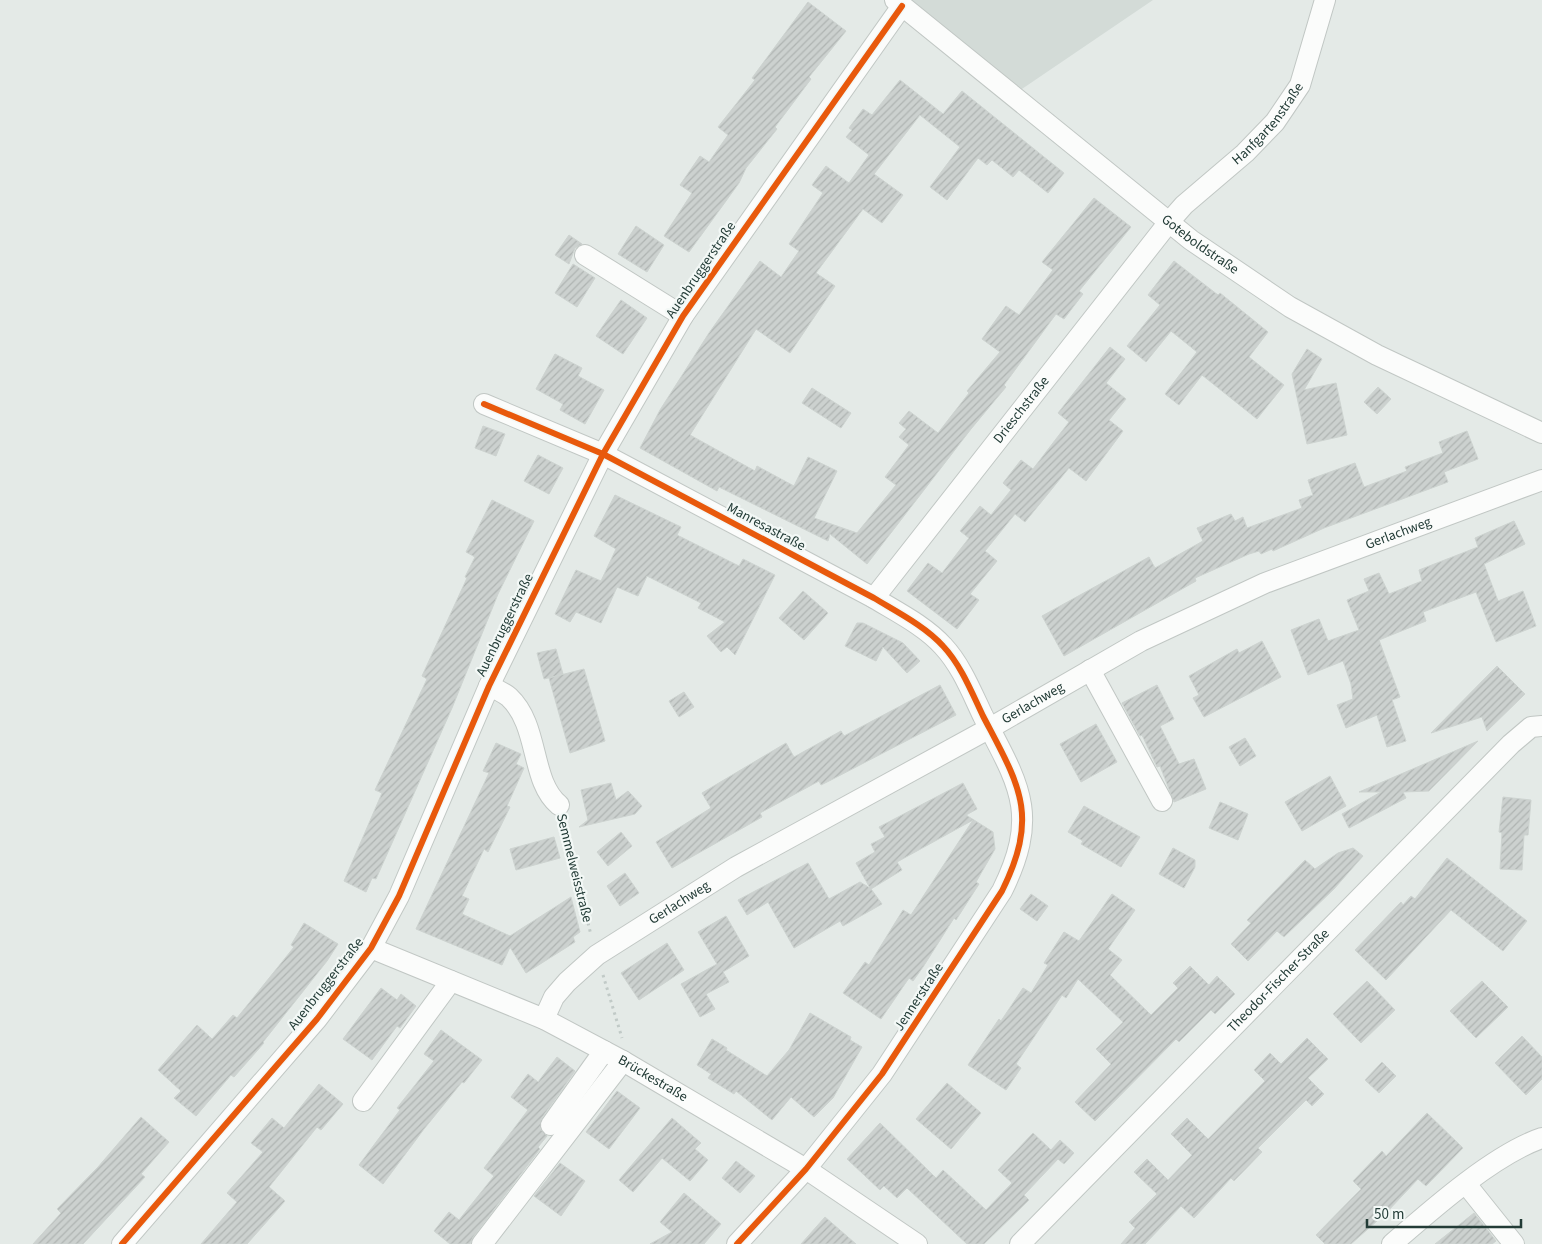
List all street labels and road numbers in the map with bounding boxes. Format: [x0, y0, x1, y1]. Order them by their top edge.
street label: Hanfgartenstraße [1228, 79, 1309, 170]
street label: Goteboldstraße [1157, 210, 1243, 279]
street label: Auenbruggerstraße [661, 218, 741, 322]
street label: Drieschstraße [989, 372, 1054, 448]
street label: Manresastraße [723, 498, 809, 556]
street label: Gerlachweg [1363, 512, 1434, 555]
street label: Auenbruggerstraße [471, 570, 539, 680]
street label: Gerlachweg [998, 677, 1068, 729]
street label: Semmelweisstraße [551, 812, 597, 924]
street label: Gerlachweg [645, 876, 714, 930]
street label: Theodor-Fischer-Straße [1223, 924, 1334, 1037]
street label: Auenbruggerstraße [283, 933, 369, 1034]
street label: Jennerstraße [889, 959, 949, 1035]
street label: Brückestraße [614, 1050, 691, 1107]

